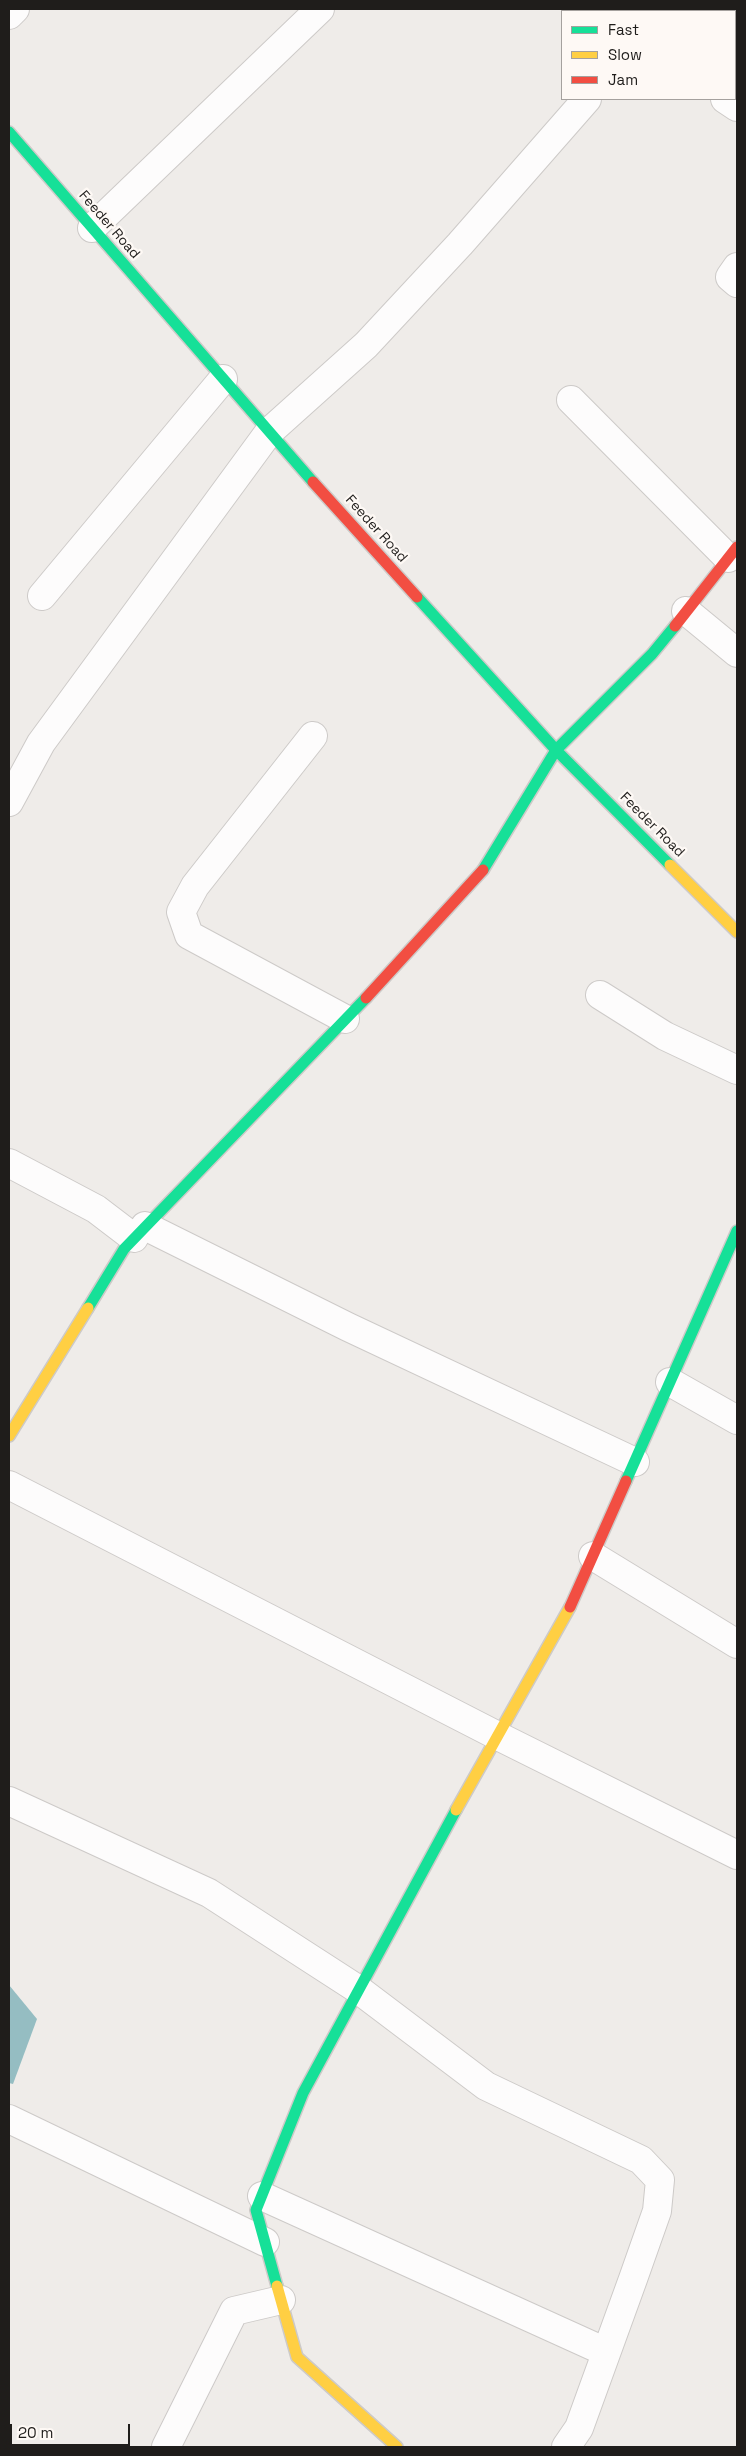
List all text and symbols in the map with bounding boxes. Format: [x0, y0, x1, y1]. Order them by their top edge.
legend [561, 10, 736, 100]
text: Fast [608, 20, 639, 39]
text: Slow [608, 45, 642, 64]
text: Jam [608, 70, 638, 89]
street label: Feeder Road [75, 188, 143, 262]
street label: Feeder Road [341, 492, 411, 566]
street label: Feeder Road [616, 789, 688, 861]
scale bar [12, 2414, 132, 2446]
text: 20 m [18, 2423, 53, 2442]

